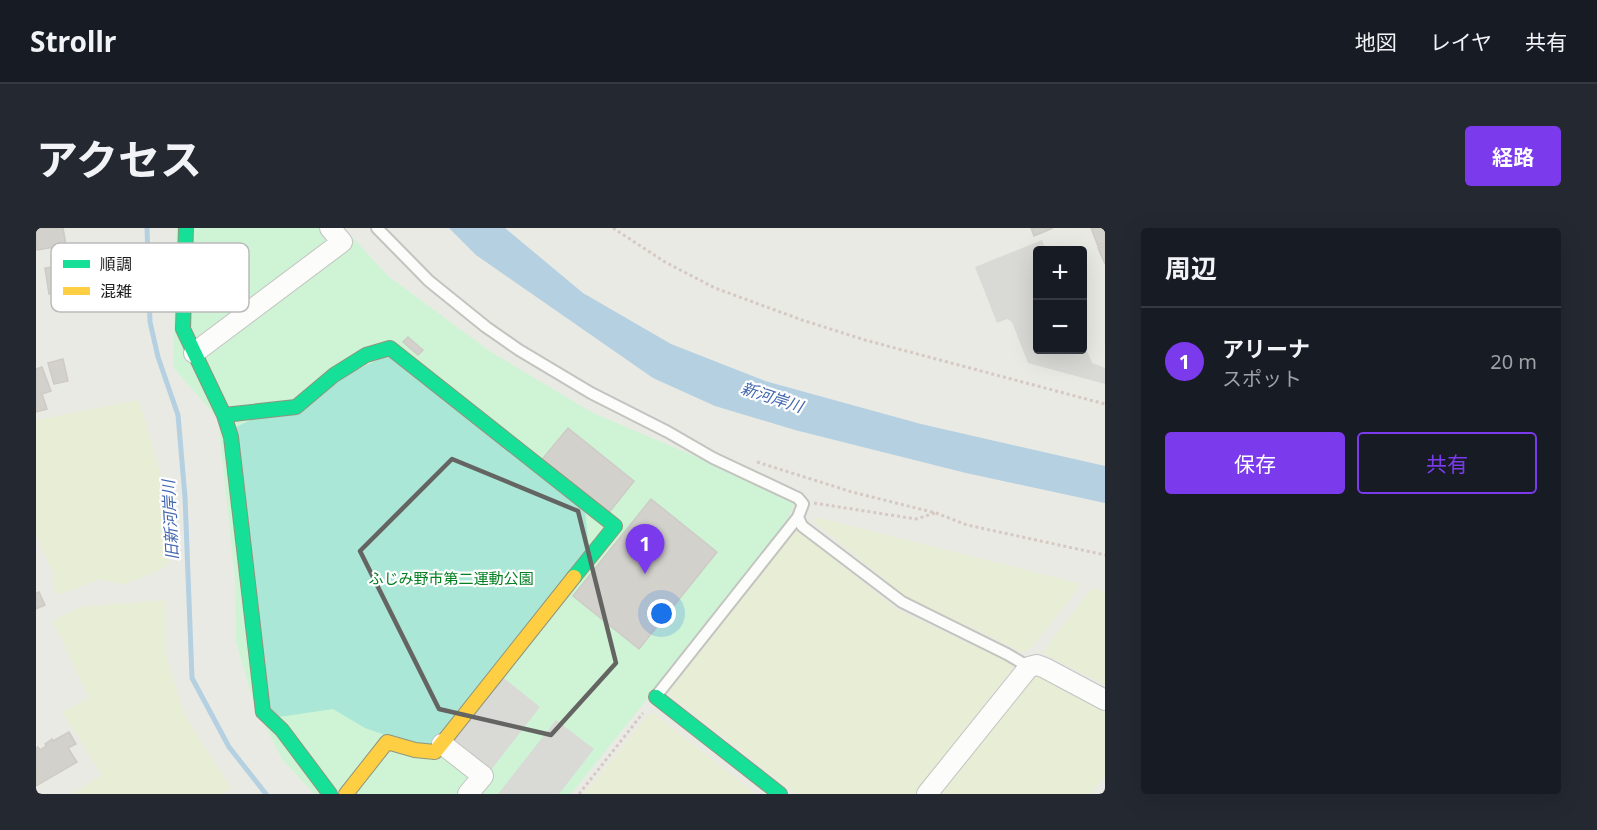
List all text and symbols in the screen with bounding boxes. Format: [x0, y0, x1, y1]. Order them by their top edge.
text: Strollr [30, 22, 116, 60]
text: 地図 [1355, 28, 1397, 56]
text: レイヤ [1430, 28, 1492, 56]
text: 共有 [1525, 28, 1567, 56]
button: 経路 [1465, 126, 1561, 186]
text: アクセス [36, 130, 202, 187]
legend [51, 243, 249, 312]
map controls [1033, 246, 1087, 354]
button: + [1033, 246, 1087, 300]
text: 周辺 [1165, 250, 1217, 286]
text: 順調 [100, 253, 132, 275]
text: 混雑 [100, 280, 132, 302]
button: − [1033, 300, 1087, 354]
text: アリーナ [1222, 333, 1310, 363]
text: 1 [1179, 348, 1190, 375]
text: 20 m [1490, 348, 1537, 375]
text: スポット [1222, 365, 1302, 392]
water label: 新河岸川 [738, 377, 808, 418]
button: 保存 [1165, 432, 1345, 494]
button: 共有 [1357, 432, 1537, 494]
water label: 旧新河岸川 [157, 477, 183, 561]
pin: 1 [626, 524, 664, 574]
park label: ふじみ野市第二運動公園 [368, 568, 534, 588]
your location [647, 599, 676, 628]

